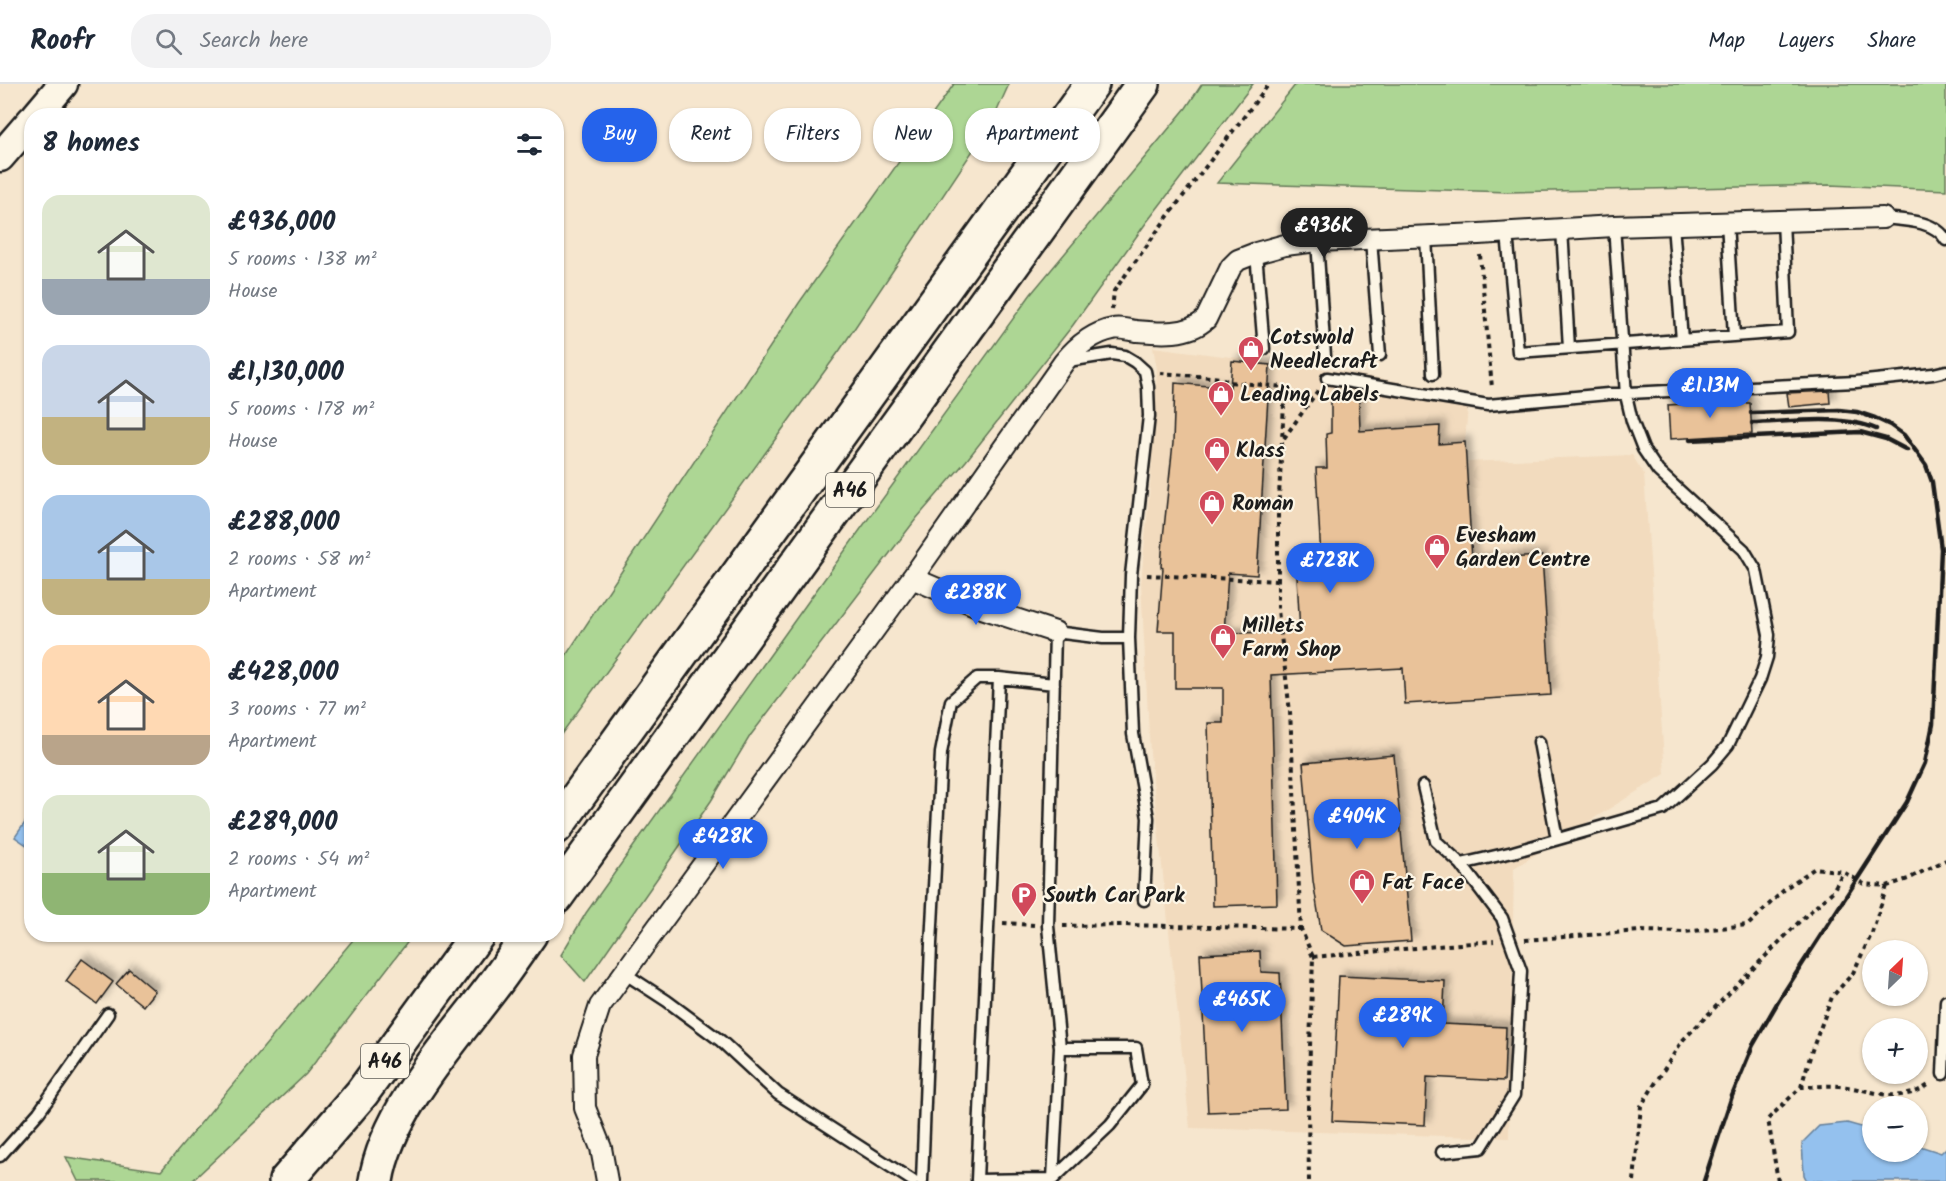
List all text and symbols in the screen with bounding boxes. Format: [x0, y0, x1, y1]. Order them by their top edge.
search box [131, 14, 551, 68]
text: Roofr [30, 19, 95, 64]
text: Search here [200, 24, 308, 59]
icon: search [152, 25, 185, 58]
text: Map [1708, 25, 1745, 58]
text: Layers [1778, 25, 1834, 58]
text: Share [1867, 25, 1916, 58]
chip: Buy [582, 108, 657, 162]
chip: Rent [669, 108, 752, 162]
chip: Filters [764, 108, 861, 162]
chip: New [873, 108, 953, 162]
chip: Apartment [965, 108, 1100, 162]
text: 8 homes [42, 123, 140, 165]
icon: filters [513, 128, 546, 161]
text: £936,000 [228, 202, 335, 244]
pin: £936K [1282, 208, 1366, 259]
text: £936K [1295, 211, 1353, 243]
icon: home [90, 219, 162, 291]
text: 5 rooms · 138 m² [228, 244, 377, 276]
text: House [228, 276, 278, 308]
place label: Cotswold Needlecraft [1270, 322, 1379, 379]
shop icon: Cotswold Needlecraft [1236, 334, 1266, 372]
text: £1,130,000 [228, 352, 344, 394]
pin: £1.13M [1661, 368, 1759, 419]
icon: home [90, 369, 162, 441]
text: £1.13M [1681, 371, 1739, 403]
shop icon: Leading Labels [1206, 379, 1236, 417]
place label: Leading Labels [1240, 379, 1379, 412]
text: 5 rooms · 178 m² [228, 394, 374, 426]
text: House [228, 426, 278, 458]
shop icon: Klass [1202, 435, 1232, 473]
place label: Klass [1236, 435, 1285, 468]
road number: A46 [826, 473, 874, 507]
shop icon: Roman [1197, 488, 1227, 526]
place label: Roman [1232, 488, 1294, 521]
text: £288,000 [228, 502, 340, 544]
icon: home [90, 519, 162, 591]
place label: Evesham Garden Centre [1456, 520, 1590, 577]
shop icon: Evesham Garden Centre [1422, 532, 1452, 570]
pin: £728K [1288, 543, 1372, 594]
text: 2 rooms · 58 m² [228, 544, 370, 576]
text: £728K [1300, 546, 1360, 578]
pin: £288K [934, 575, 1018, 626]
text: Apartment [228, 576, 317, 608]
text: £288K [945, 578, 1007, 610]
place label: Millets Farm Shop [1242, 610, 1341, 667]
shop icon: Millets Farm Shop [1208, 622, 1238, 660]
text: £428,000 [228, 652, 339, 694]
icon: home [90, 669, 162, 741]
text: 3 rooms · 77 m² [228, 694, 366, 726]
text: Apartment [228, 726, 317, 758]
pin: £404K [1315, 799, 1399, 850]
text: £289,000 [228, 802, 338, 844]
text: £404K [1328, 802, 1386, 834]
icon: home [90, 819, 162, 891]
pin: £428K [681, 819, 765, 870]
text: £428K [692, 822, 754, 854]
text: 2 rooms · 54 m² [228, 844, 369, 876]
shop icon: Fat Face [1347, 867, 1377, 905]
place label: Fat Face [1382, 867, 1464, 900]
text: Apartment [228, 876, 317, 908]
parking icon: South Car Park [1009, 880, 1039, 918]
place label: South Car Park [1044, 880, 1185, 913]
north arrow [1862, 940, 1928, 1006]
map controls [1862, 940, 1928, 1162]
pin: £465K [1200, 982, 1284, 1033]
text: £465K [1213, 985, 1271, 1017]
pin: £289K [1361, 998, 1445, 1049]
text: £289K [1373, 1001, 1433, 1033]
button: + [1862, 1018, 1928, 1084]
road number: A46 [361, 1044, 409, 1078]
button: − [1862, 1096, 1928, 1162]

